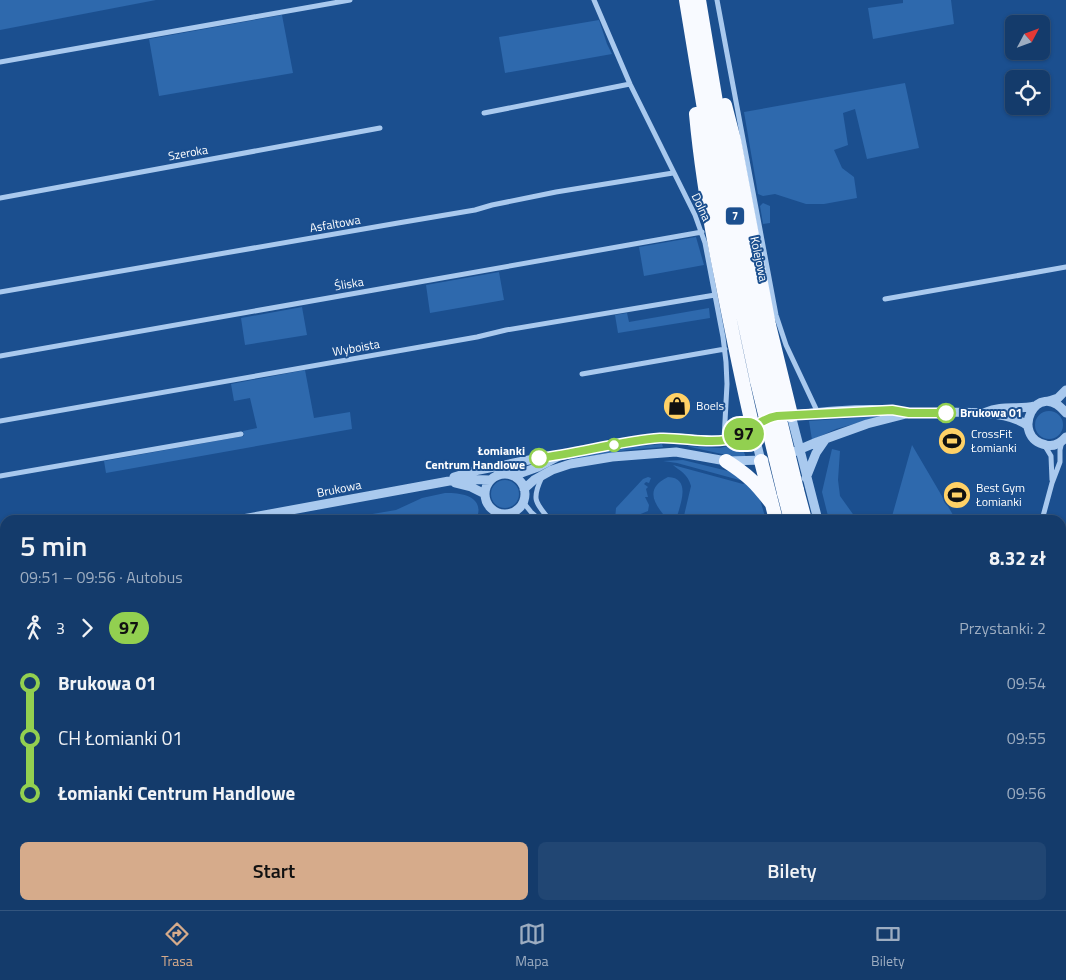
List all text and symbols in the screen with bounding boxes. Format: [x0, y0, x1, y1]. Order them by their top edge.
north arrow [1005, 15, 1050, 60]
map controls [1005, 15, 1050, 115]
button: locate [1005, 70, 1050, 115]
street label: Szeroka [167, 140, 209, 165]
street label: Dolna [687, 189, 716, 224]
road number: 7 [726, 208, 744, 225]
street label: Asfaltowa [308, 210, 362, 237]
street label: Kolejowa [745, 235, 774, 283]
street label: Śliska [333, 272, 365, 295]
street label: Wyboista [331, 334, 381, 361]
shop icon: Boels [662, 391, 692, 421]
place label: Boels [696, 396, 725, 415]
marker: Brukowa 01 [936, 403, 956, 423]
place label: Brukowa 01 [960, 403, 1022, 422]
line badge: 97 [722, 418, 766, 450]
text: 97 [734, 420, 754, 447]
place label: CrossFit Łomianki [970, 424, 1017, 457]
sports icon: CrossFit Łomianki [937, 426, 967, 456]
unlabelled marker [607, 438, 621, 452]
place label: Łomianki Centrum Handlowe [425, 441, 525, 474]
marker: Łomianki Centrum Handlowe [529, 448, 549, 468]
street label: Brukowa [315, 475, 363, 502]
place label: Best Gym Łomianki [975, 478, 1025, 511]
sports icon: Best Gym Łomianki [942, 480, 972, 510]
text: 5 min [20, 524, 87, 567]
text: 8.32 zł [989, 543, 1046, 572]
text: 09:51 – 09:56 · Autobus [20, 565, 183, 589]
icon: walk [20, 614, 48, 642]
icon: forward [73, 614, 101, 642]
text: 97 [119, 614, 139, 641]
text: 3 [56, 616, 65, 640]
text: Przystanki: 2 [959, 616, 1046, 640]
text: Brukowa 01 [58, 668, 157, 697]
text: 09:54 [1007, 671, 1046, 695]
text: CH Łomianki 01 [58, 723, 183, 752]
text: 09:55 [1007, 726, 1046, 750]
text: Łomianki Centrum Handlowe [58, 778, 295, 807]
text: 09:56 [1007, 781, 1046, 805]
button: Start [20, 842, 528, 900]
button: Bilety [538, 842, 1046, 900]
tab: Trasa [161, 920, 193, 971]
tab: Mapa [515, 920, 549, 971]
tab: Bilety [871, 920, 905, 971]

